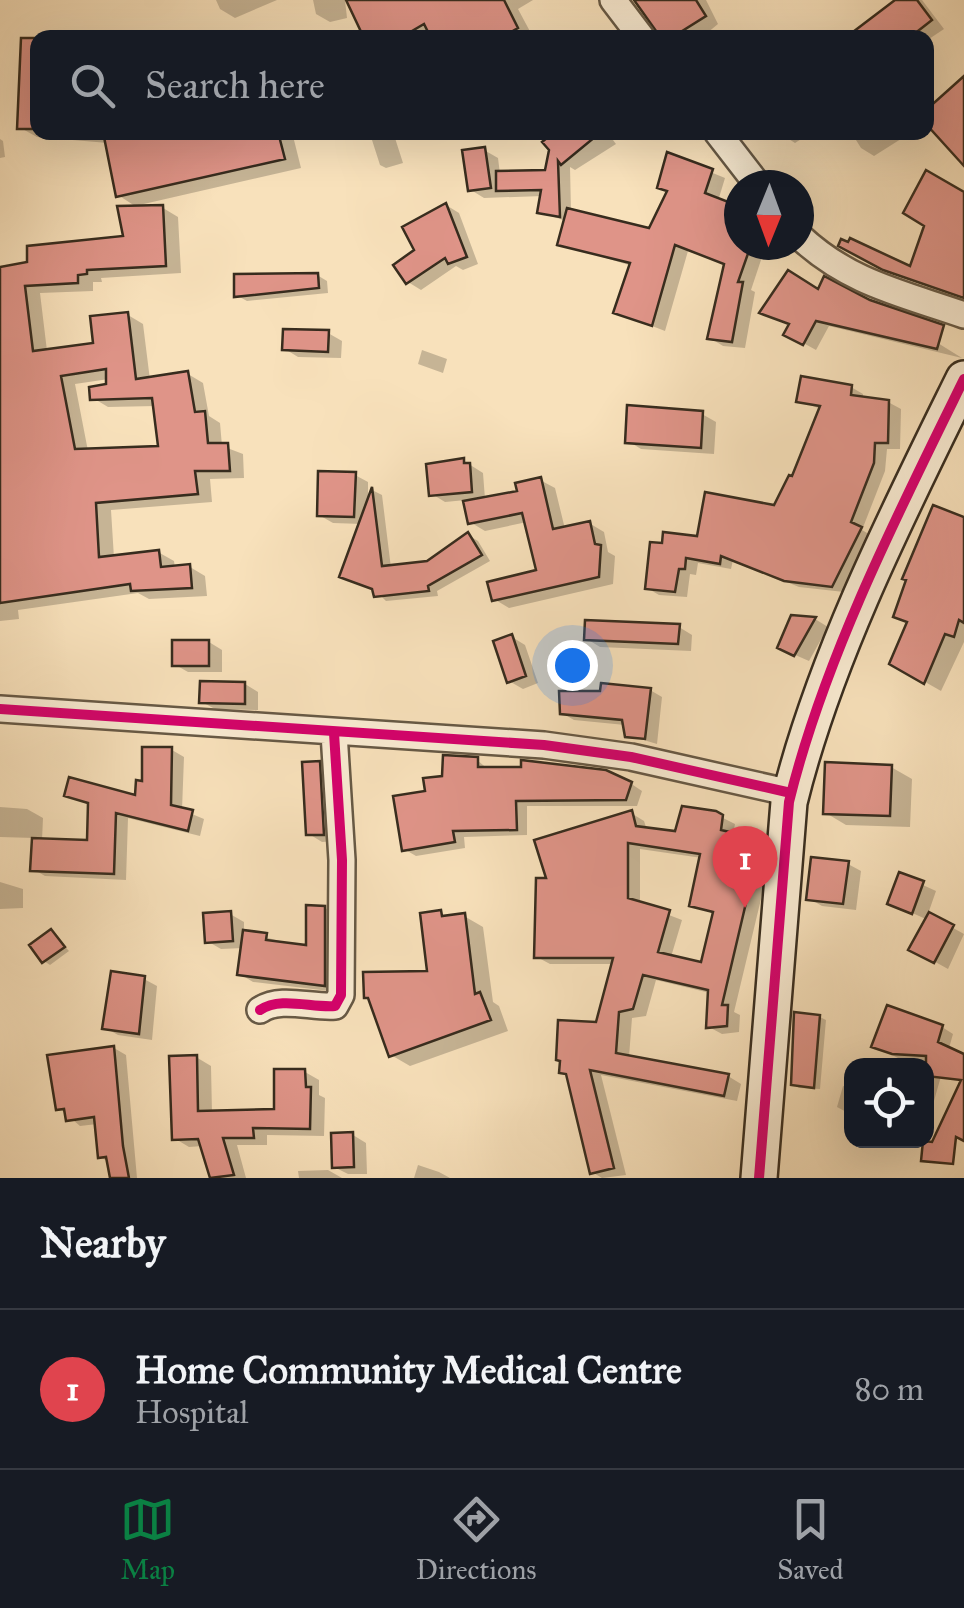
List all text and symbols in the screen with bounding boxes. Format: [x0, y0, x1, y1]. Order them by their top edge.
search box [30, 30, 934, 140]
icon: search [65, 58, 120, 113]
text: Search here [145, 62, 325, 108]
north arrow [724, 170, 814, 260]
your location [547, 640, 598, 691]
pin: 1 [712, 826, 778, 908]
map controls [844, 1058, 934, 1148]
button: locate [844, 1058, 934, 1148]
text: Nearby [40, 1217, 165, 1269]
text: Home Community Medical Centre [135, 1347, 682, 1393]
text: 1 [66, 1370, 79, 1409]
text: 80 m [855, 1370, 924, 1409]
text: Hospital [135, 1393, 248, 1432]
tab: Map [120, 1492, 175, 1587]
tab: Directions [416, 1492, 537, 1587]
tab: Saved [777, 1492, 844, 1587]

